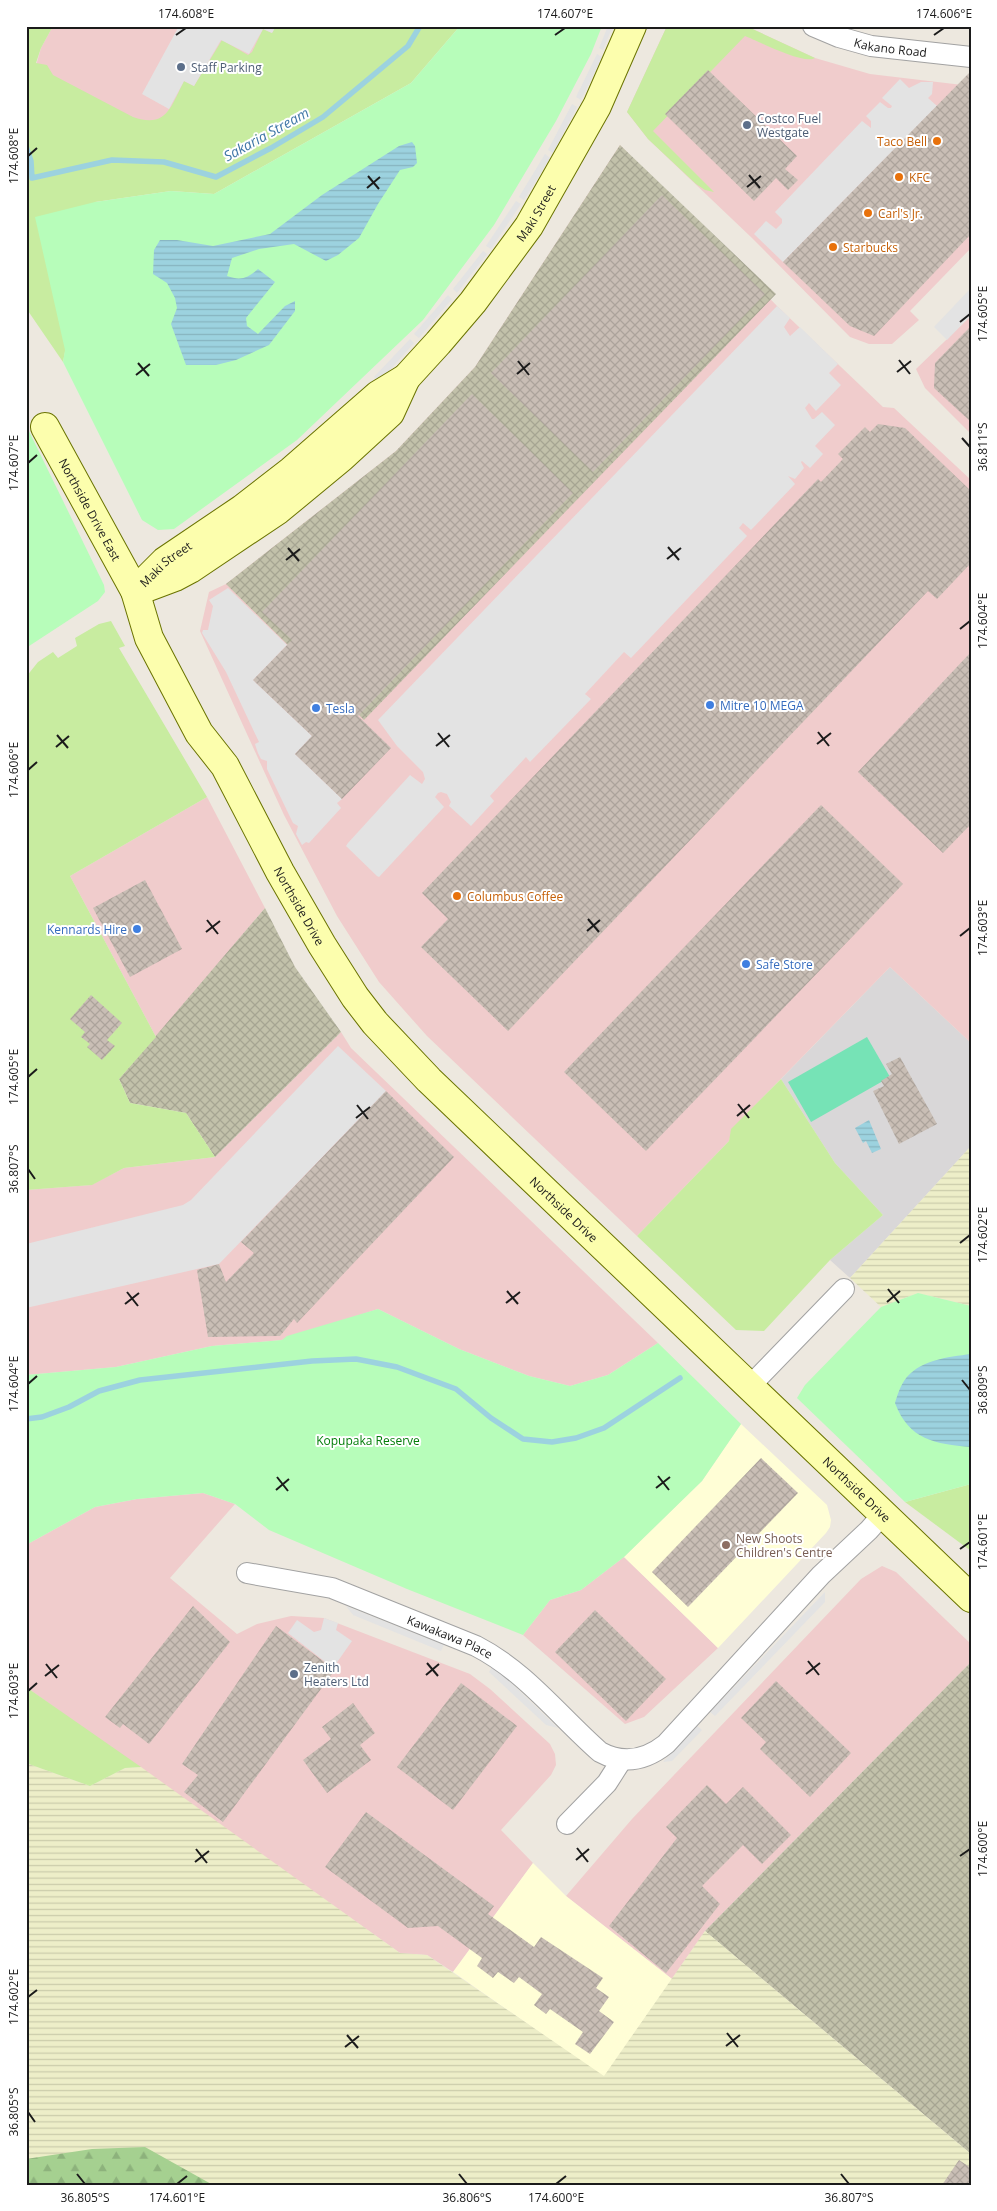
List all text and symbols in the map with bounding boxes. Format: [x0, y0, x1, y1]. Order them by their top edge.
text: 174.608°E [158, 5, 214, 22]
text: 174.607°E [537, 5, 593, 22]
text: 174.606°E [916, 5, 972, 22]
street label: Kakano Road [852, 33, 928, 61]
place label: Staff Parking [191, 59, 262, 76]
marker: Staff Parking [175, 61, 187, 73]
water label: Sakaria Stream [220, 103, 312, 165]
place label: Costco Fuel Westgate [757, 110, 821, 141]
marker: Costco Fuel Westgate [741, 119, 753, 131]
text: 174.608°E [5, 128, 22, 184]
place label: Taco Bell [877, 133, 927, 150]
marker: Taco Bell [931, 135, 943, 147]
place label: KFC [909, 169, 931, 186]
marker: KFC [893, 171, 905, 183]
street label: Maki Street [512, 181, 559, 245]
place label: Carl's Jr. [878, 205, 923, 222]
marker: Carl's Jr. [862, 207, 874, 219]
place label: Starbucks [843, 239, 898, 256]
marker: Starbucks [827, 241, 839, 253]
text: 174.605°E [974, 286, 991, 342]
text: 36.811°S [974, 422, 991, 472]
text: 174.607°E [5, 435, 22, 491]
street label: Northside Drive East [55, 455, 125, 564]
street label: Maki Street [136, 537, 195, 590]
text: 174.604°E [974, 593, 991, 649]
place label: Mitre 10 MEGA [720, 697, 804, 714]
marker: Mitre 10 MEGA [704, 699, 716, 711]
place label: Tesla [326, 700, 355, 717]
marker: Tesla [310, 702, 322, 714]
text: 174.606°E [5, 742, 22, 798]
street label: Northside Drive [270, 864, 329, 949]
place label: Columbus Coffee [467, 888, 563, 905]
marker: Columbus Coffee [451, 890, 463, 902]
text: 174.603°E [974, 900, 991, 956]
place label: Kennards Hire [47, 921, 127, 938]
marker: Kennards Hire [131, 923, 143, 935]
place label: Safe Store [756, 956, 813, 973]
marker: Safe Store [740, 958, 752, 970]
text: 174.605°E [5, 1049, 22, 1105]
text: 36.807°S [5, 1144, 22, 1194]
street label: Northside Drive [526, 1173, 602, 1246]
text: 174.602°E [974, 1207, 991, 1263]
text: 174.604°E [5, 1356, 22, 1412]
text: 36.809°S [974, 1365, 991, 1415]
park label: Kopupaka Reserve [316, 1432, 420, 1449]
street label: Northside Drive [819, 1452, 895, 1526]
text: 174.601°E [974, 1514, 991, 1570]
place label: New Shoots Children's Centre [736, 1530, 833, 1561]
marker: New Shoots Children's Centre [720, 1539, 732, 1551]
street label: Kawakawa Place [405, 1611, 496, 1662]
place label: Zenith Heaters Ltd [304, 1659, 369, 1690]
text: 174.603°E [5, 1663, 22, 1719]
marker: Zenith Heaters Ltd [288, 1668, 300, 1680]
text: 174.600°E [974, 1821, 991, 1877]
text: 174.602°E [5, 1969, 22, 2025]
text: 36.805°S [5, 2087, 22, 2137]
text: 36.805°S [60, 2189, 110, 2206]
text: 174.601°E [149, 2189, 205, 2206]
text: 36.806°S [442, 2189, 492, 2206]
text: 174.600°E [528, 2189, 584, 2206]
text: 36.807°S [824, 2189, 874, 2206]

